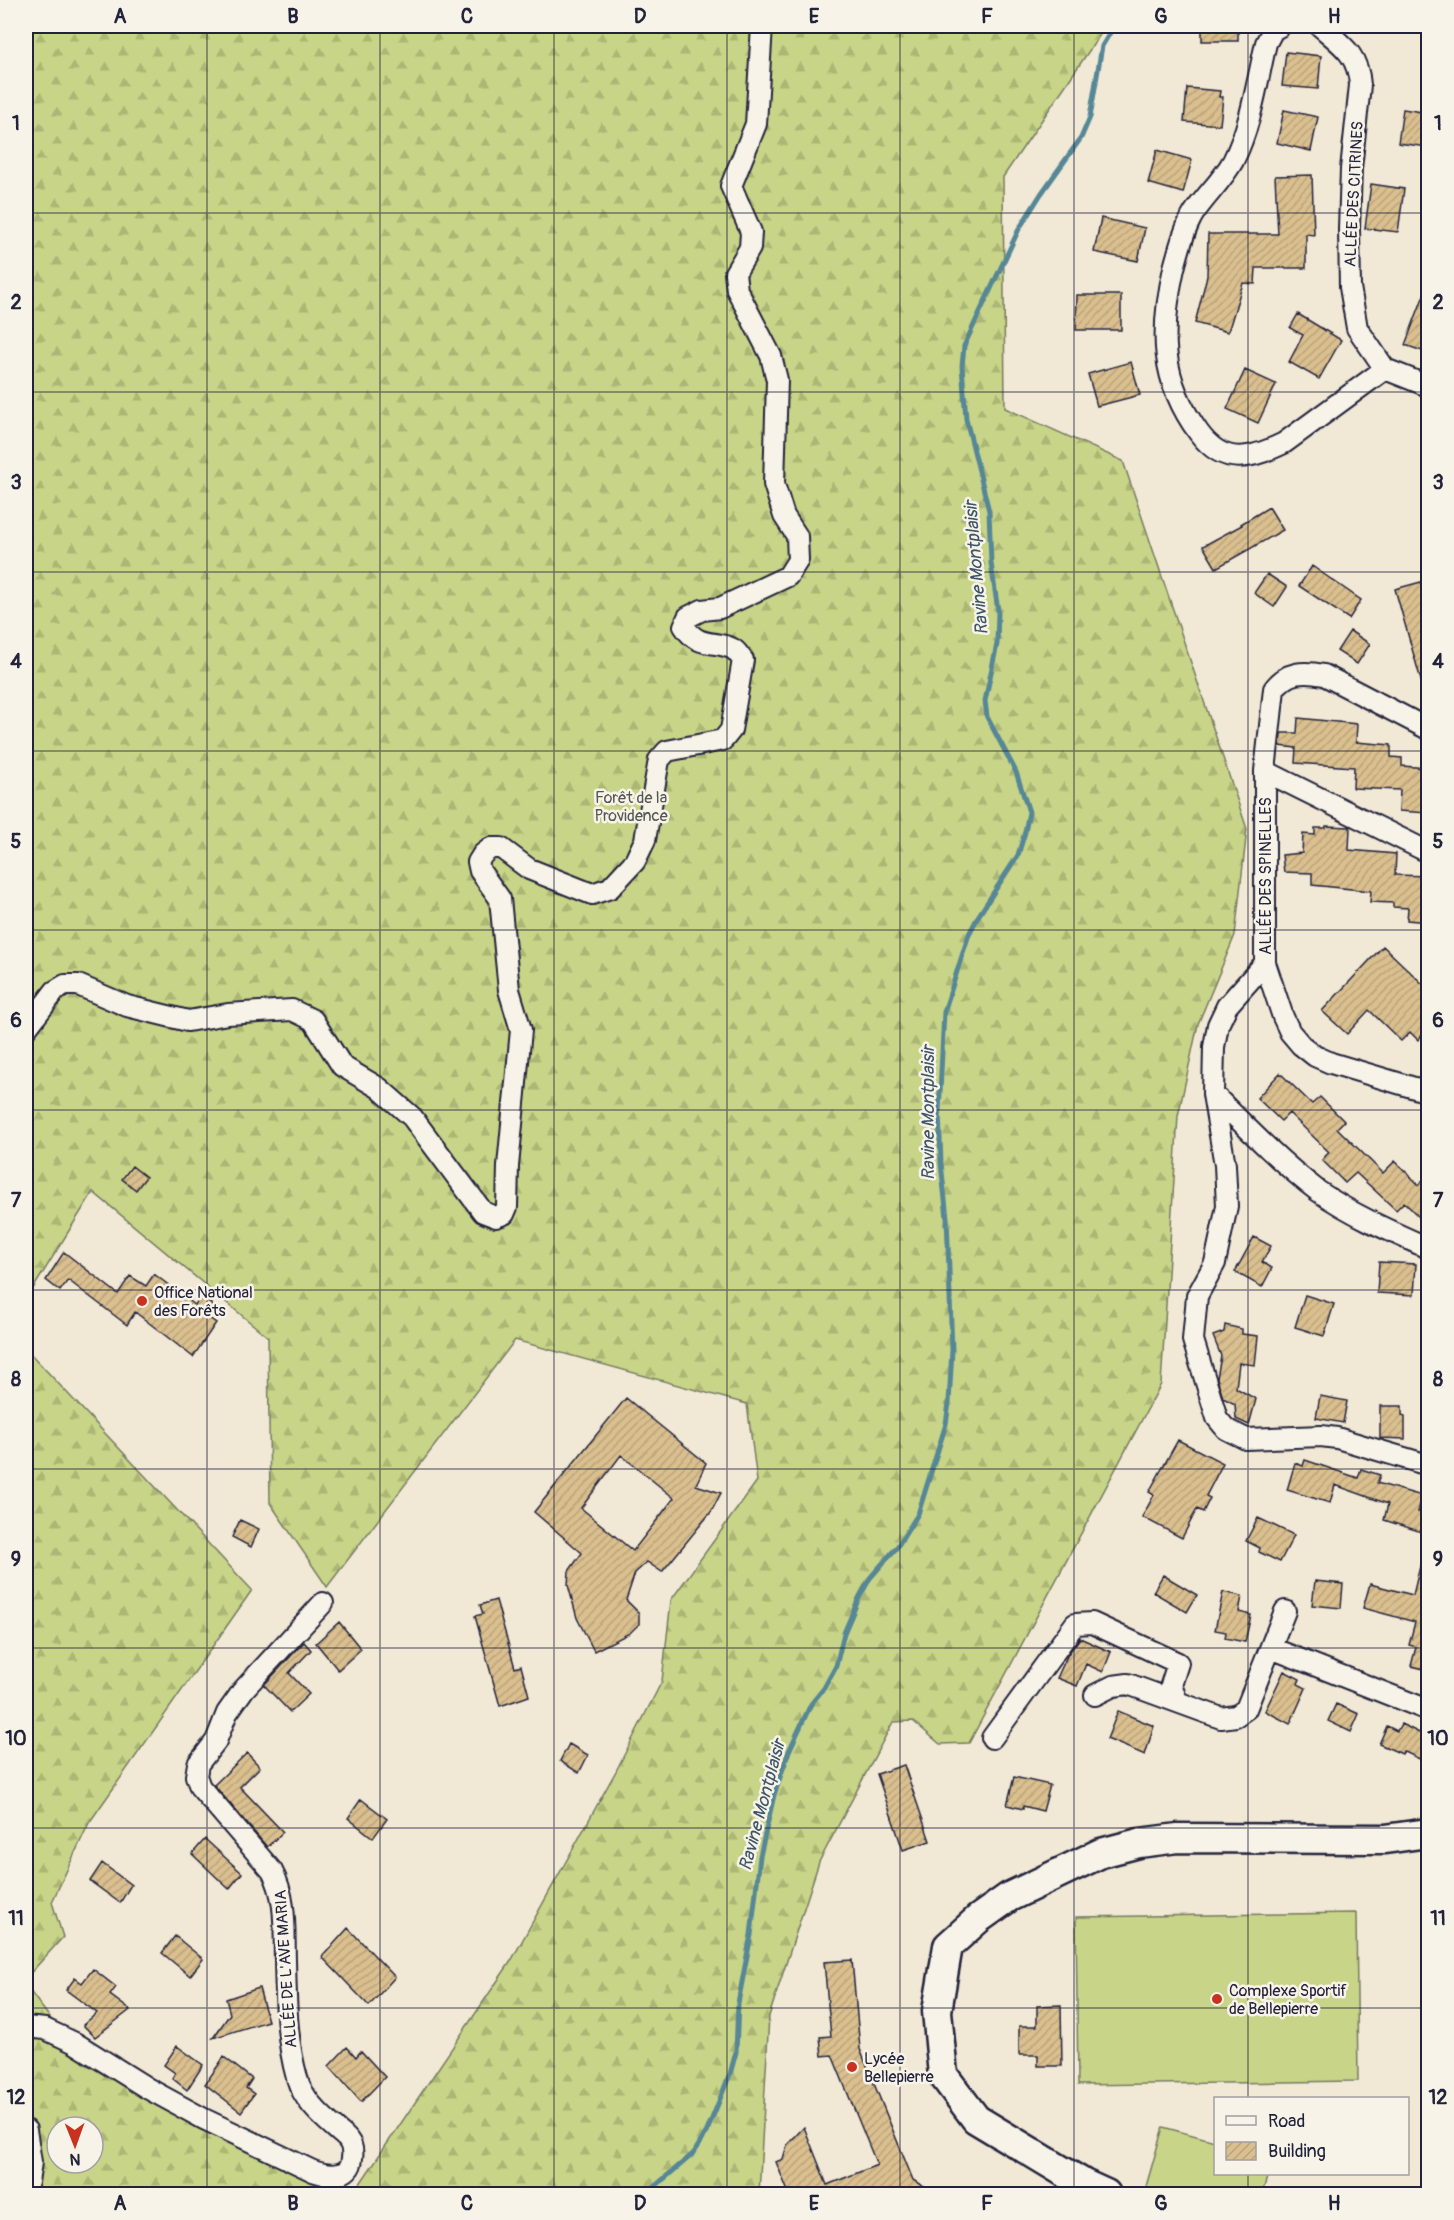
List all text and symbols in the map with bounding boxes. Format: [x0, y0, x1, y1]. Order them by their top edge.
text: A [114, 4, 127, 29]
text: B [287, 4, 299, 29]
text: C [461, 4, 473, 29]
text: D [634, 4, 647, 29]
text: E [809, 4, 820, 29]
text: F [981, 4, 993, 29]
text: G [1154, 4, 1168, 29]
text: H [1328, 4, 1341, 29]
text: 1 [12, 111, 20, 136]
text: 1 [1434, 111, 1442, 136]
street label: ALLÉE DES CITRINES [1340, 121, 1368, 267]
text: 2 [10, 290, 22, 315]
text: 2 [1432, 290, 1444, 315]
text: 3 [10, 470, 22, 495]
text: 3 [1432, 470, 1444, 495]
water label: Ravine Montplaisir [959, 497, 994, 636]
text: 4 [10, 649, 22, 674]
text: 4 [1432, 649, 1444, 674]
park label: Forêt de la Providence [594, 788, 668, 826]
street label: ALLÉE DES SPINELLES [1256, 797, 1276, 955]
text: 5 [11, 829, 22, 854]
text: 5 [1433, 829, 1444, 854]
text: 6 [10, 1008, 22, 1033]
text: 6 [1432, 1008, 1444, 1033]
water label: Ravine Montplaisir [917, 1043, 940, 1180]
text: 7 [11, 1188, 22, 1213]
text: 7 [1433, 1188, 1444, 1213]
place label: Office National des Forêts [154, 1283, 253, 1321]
marker: Office National des Forêts [135, 1294, 149, 1308]
text: 8 [11, 1367, 21, 1392]
text: 8 [1433, 1367, 1443, 1392]
text: 9 [11, 1547, 21, 1572]
text: 9 [1433, 1547, 1443, 1572]
text: 10 [5, 1726, 27, 1751]
text: 10 [1427, 1726, 1449, 1751]
water label: Ravine Montplaisir [734, 1735, 792, 1873]
street label: ALLÉE DE L'AVE MARIA [270, 1889, 302, 2049]
text: 11 [8, 1906, 24, 1931]
text: 11 [1430, 1906, 1446, 1931]
place label: Complexe Sportif de Bellepierre [1229, 1981, 1347, 2019]
marker: Complexe Sportif de Bellepierre [1210, 1992, 1224, 2006]
place label: Lycée Bellepierre [864, 2049, 934, 2087]
marker: Lycée Bellepierre [845, 2060, 859, 2074]
text: 12 [7, 2085, 26, 2110]
text: 12 [1429, 2085, 1448, 2110]
legend [1214, 2097, 1409, 2175]
text: Road [1268, 2110, 1305, 2133]
north arrow [45, 2115, 105, 2175]
text: Building [1268, 2140, 1326, 2163]
text: N [69, 2149, 81, 2169]
text: A [114, 2191, 127, 2216]
text: B [287, 2191, 299, 2216]
text: C [461, 2191, 473, 2216]
text: D [634, 2191, 647, 2216]
text: E [809, 2191, 820, 2216]
text: F [981, 2191, 993, 2216]
text: G [1154, 2191, 1168, 2216]
text: H [1328, 2191, 1341, 2216]

